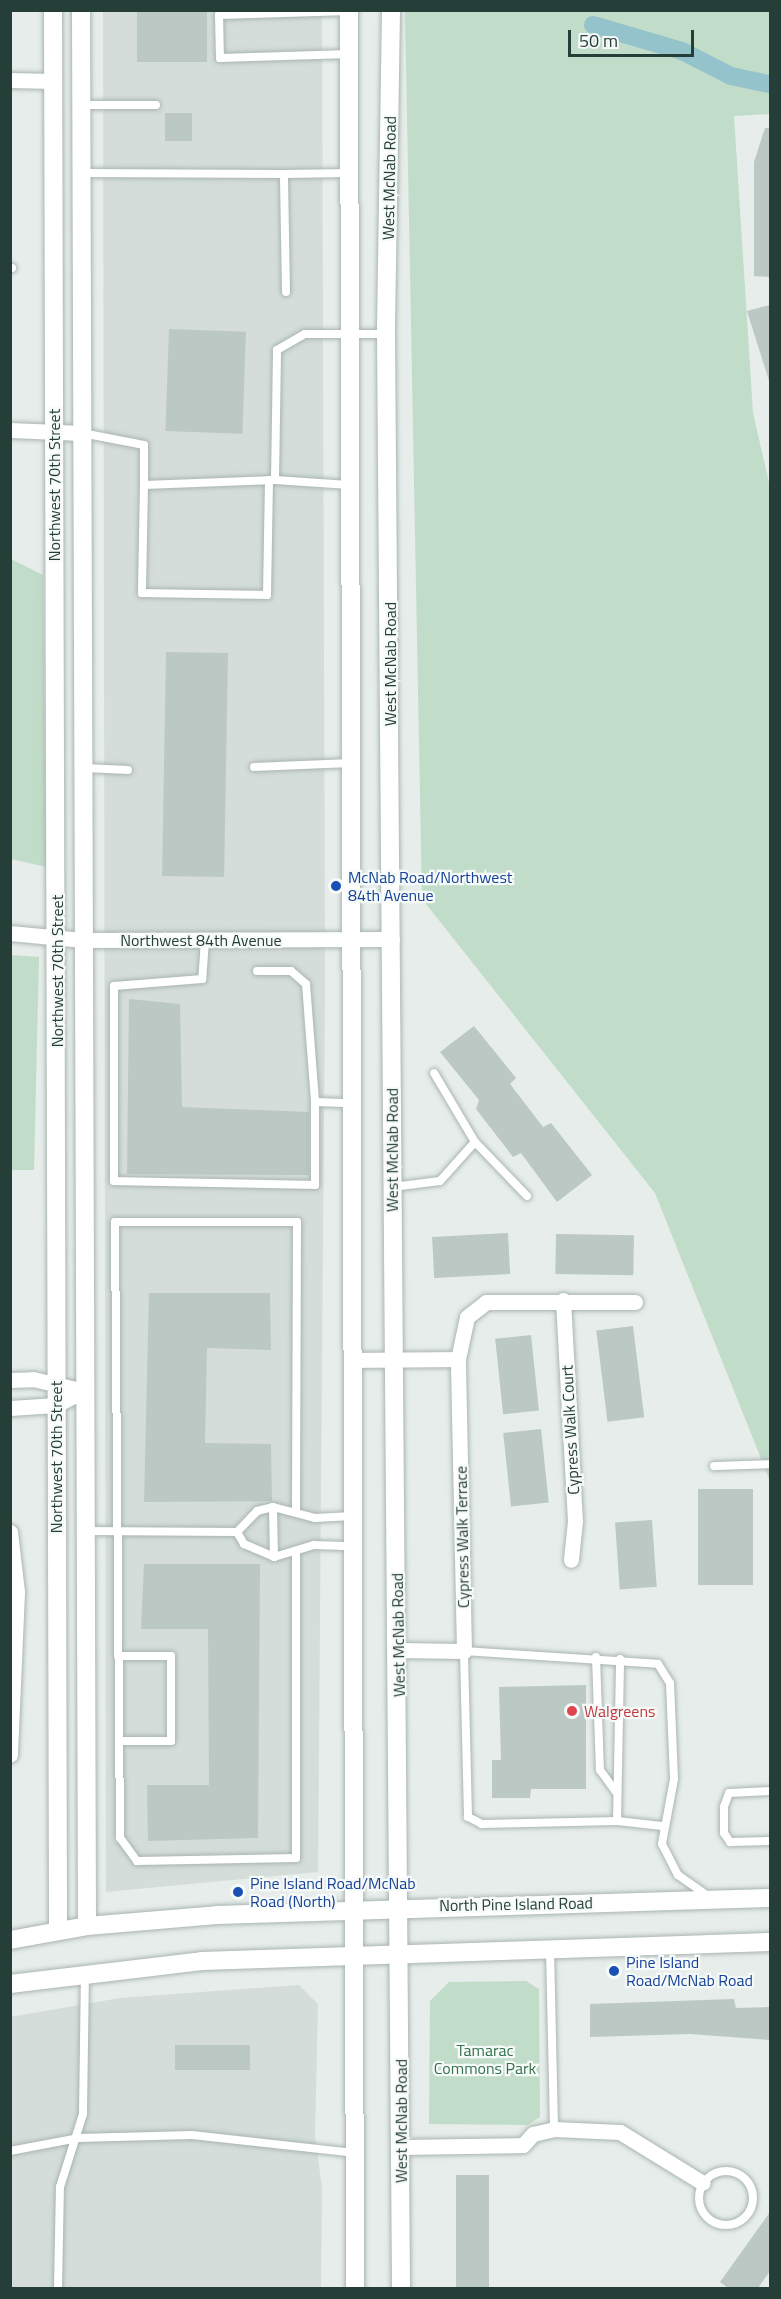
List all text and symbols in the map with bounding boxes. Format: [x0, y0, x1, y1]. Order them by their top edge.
scale bar [571, 18, 697, 56]
text: 50 m [579, 27, 618, 54]
street label: West McNab Road [378, 116, 400, 240]
street label: Northwest 70th Street [44, 409, 64, 561]
street label: West McNab Road [380, 602, 400, 726]
place label: McNab Road/Northwest 84th Avenue [348, 867, 512, 905]
marker: McNab Road/Northwest 84th Avenue [329, 879, 343, 893]
street label: Northwest 70th Street [47, 895, 67, 1047]
street label: Northwest 84th Avenue [120, 930, 282, 950]
street label: West McNab Road [382, 1088, 402, 1212]
street label: Cypress Walk Court [557, 1365, 583, 1495]
street label: Northwest 70th Street [46, 1381, 66, 1533]
street label: Cypress Walk Terrace [451, 1466, 473, 1608]
street label: West McNab Road [387, 1573, 409, 1697]
place label: Walgreens [584, 1701, 655, 1721]
marker: Walgreens [565, 1704, 579, 1718]
place label: Pine Island Road/McNab Road (North) [250, 1873, 416, 1911]
marker: Pine Island Road/McNab Road (North) [231, 1885, 245, 1899]
street label: North Pine Island Road [439, 1893, 593, 1915]
place label: Pine Island Road/McNab Road [626, 1952, 753, 1990]
marker: Pine Island Road/McNab Road [607, 1964, 621, 1978]
park label: Tamarac Commons Park [434, 2040, 536, 2078]
street label: West McNab Road [391, 2059, 411, 2183]

